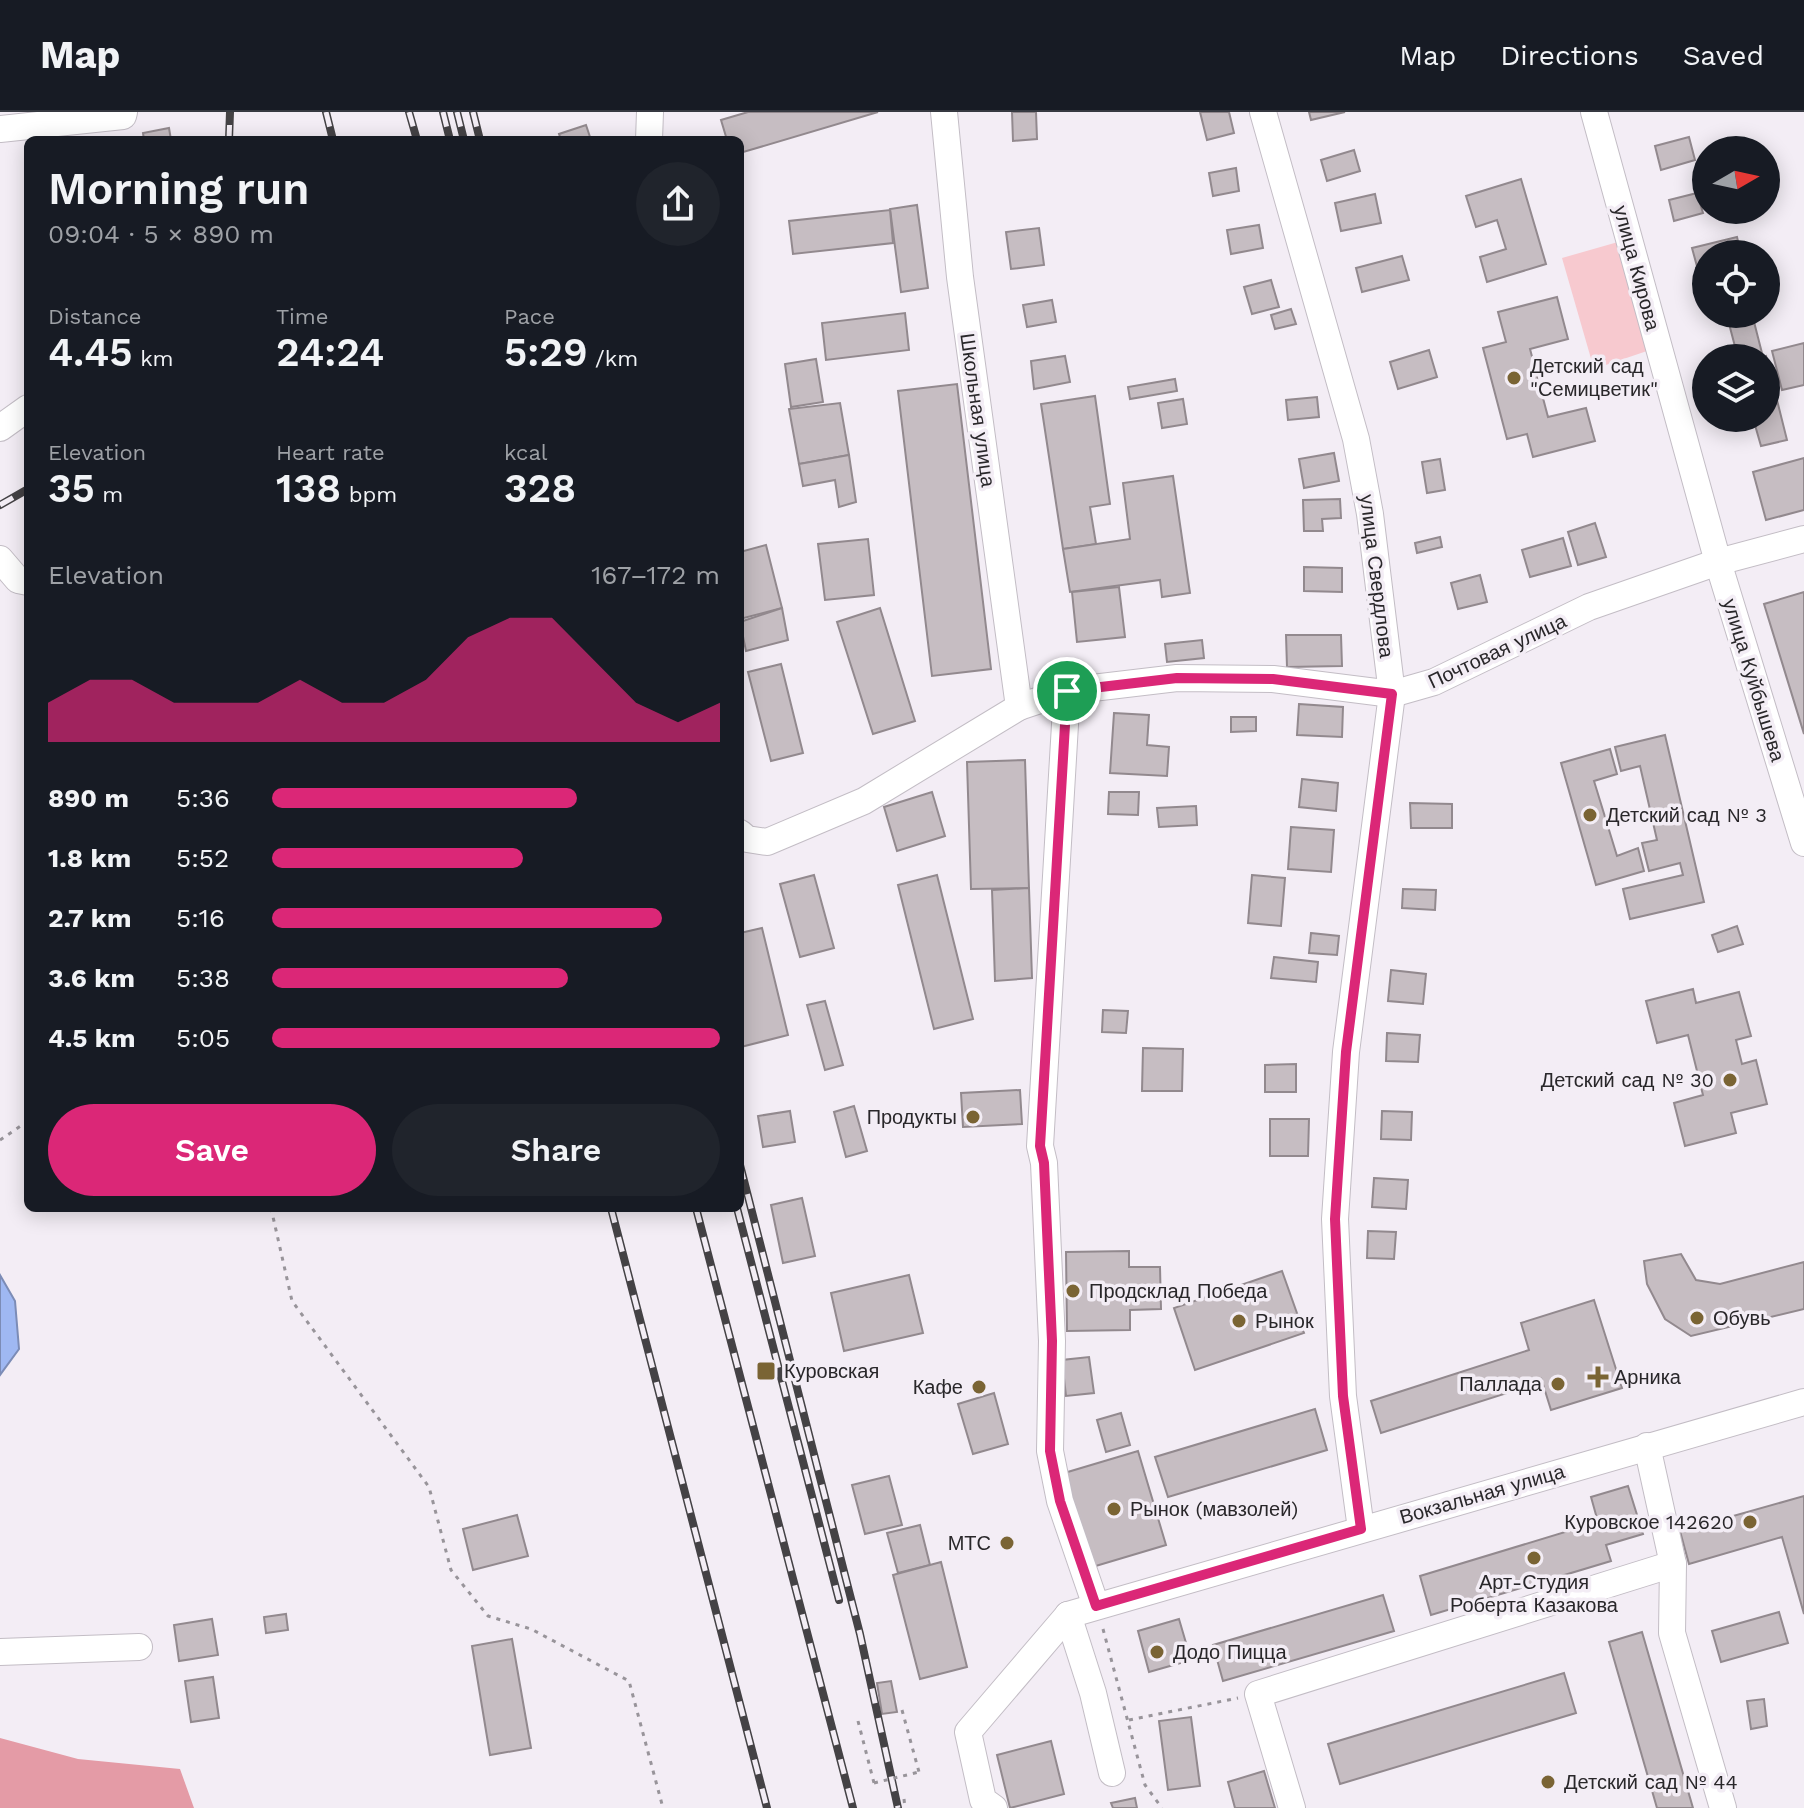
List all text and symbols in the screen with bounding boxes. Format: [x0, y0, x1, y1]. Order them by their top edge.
text: Map [40, 33, 120, 77]
text: Map [1399, 39, 1456, 72]
text: Directions [1500, 39, 1639, 72]
text: Saved [1683, 39, 1764, 72]
north arrow [1692, 136, 1780, 224]
map controls [1692, 136, 1780, 432]
button: share [636, 162, 720, 246]
text: Morning run [48, 163, 309, 215]
street label: улица Кирова [1609, 203, 1665, 334]
text: 09:04 · 5 × 890 m [48, 219, 274, 249]
button: locate [1692, 240, 1780, 328]
text: Distance [48, 304, 142, 329]
text: Time [276, 304, 328, 329]
text: Pace [504, 304, 555, 329]
text: 4.45 [48, 329, 133, 376]
text: 24:24 [276, 329, 384, 376]
text: 5:29 [504, 329, 588, 376]
street label: Школьная улица [955, 332, 1001, 489]
button: layers [1692, 344, 1780, 432]
text: km [133, 346, 174, 371]
text: /km [588, 346, 638, 371]
place label: Детский сад "Семицветик" [1530, 354, 1658, 401]
marker: Детский сад "Семицветик" [1505, 369, 1523, 387]
text: Elevation [48, 440, 146, 465]
text: Heart rate [276, 440, 385, 465]
text: kcal [504, 440, 548, 465]
text: 35 [48, 465, 95, 512]
text: 138 [276, 465, 341, 512]
text: 328 [504, 465, 576, 512]
text: m [95, 482, 123, 507]
text: bpm [341, 482, 397, 507]
street label: улица Свердлова [1355, 493, 1399, 660]
text: Elevation [48, 560, 164, 590]
text: 167–172 m [591, 560, 720, 590]
street label: улица Куйбышева [1718, 596, 1790, 765]
street label: Почтовая улица [1424, 608, 1571, 694]
pin [1033, 657, 1101, 725]
icon: arrive [1045, 669, 1089, 713]
text: 890 m [48, 783, 129, 813]
text: 5:36 [176, 783, 230, 813]
place label: Детский сад № 3 [1606, 803, 1767, 827]
marker: Детский сад № 3 [1581, 806, 1599, 824]
text: 1.8 km [48, 843, 131, 873]
text: 5:52 [176, 843, 229, 873]
text: 2.7 km [48, 903, 131, 933]
text: 5:16 [176, 903, 225, 933]
text: 3.6 km [48, 963, 135, 993]
text: 5:38 [176, 963, 230, 993]
text: 4.5 km [48, 1023, 135, 1053]
text: 5:05 [176, 1023, 230, 1053]
place label: Детский сад № 30 [1541, 1068, 1714, 1092]
marker: Детский сад № 30 [1721, 1071, 1739, 1089]
button: Save [48, 1104, 376, 1196]
button: Share [392, 1104, 720, 1196]
place label: Продукты [867, 1105, 957, 1129]
marker: Продукты [964, 1108, 982, 1126]
place label: Продсклад Победа [1089, 1279, 1268, 1303]
marker: Продсклад Победа [1064, 1282, 1082, 1300]
place label: Обувь [1713, 1306, 1771, 1330]
place label: Рынок [1255, 1309, 1314, 1333]
marker: Обувь [1688, 1309, 1706, 1327]
marker: Рынок [1230, 1312, 1248, 1330]
place label: Куровская [784, 1359, 879, 1383]
marker: Куровская [755, 1360, 777, 1382]
place label: Арника [1614, 1365, 1682, 1389]
marker: Арника [1589, 1368, 1607, 1386]
place label: Паллада [1459, 1372, 1543, 1396]
place label: Кафе [913, 1375, 963, 1399]
marker: Паллада [1549, 1375, 1567, 1393]
marker: Кафе [970, 1378, 988, 1396]
street label: Вокзальная улица [1397, 1459, 1568, 1529]
place label: Рынок (мавзолей) [1130, 1497, 1298, 1521]
marker: Рынок (мавзолей) [1105, 1500, 1123, 1518]
place label: Куровское 142620 [1564, 1510, 1734, 1534]
marker: Куровское 142620 [1741, 1513, 1759, 1531]
place label: МТС [948, 1531, 991, 1555]
marker: МТС [998, 1534, 1016, 1552]
marker: Арт-Студия Роберта Казакова [1525, 1549, 1543, 1567]
place label: Арт-Студия Роберта Казакова [1450, 1570, 1619, 1617]
place label: Додо Пицца [1173, 1640, 1288, 1664]
marker: Додо Пицца [1148, 1643, 1166, 1661]
place label: Детский сад № 44 [1564, 1770, 1738, 1794]
marker: Детский сад № 44 [1539, 1773, 1557, 1791]

